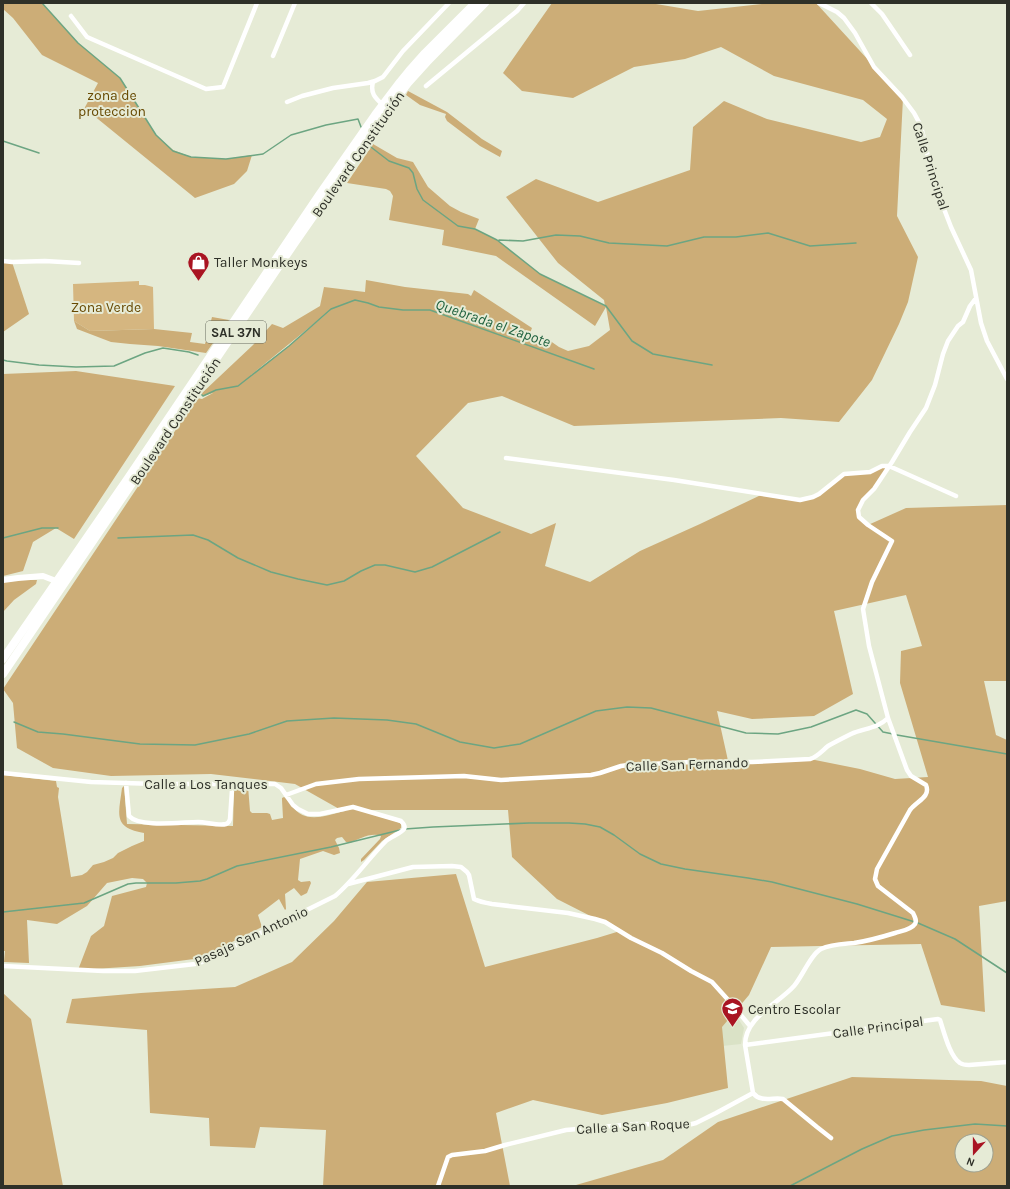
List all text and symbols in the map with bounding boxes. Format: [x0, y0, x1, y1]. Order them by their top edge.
park label: zona de proteccion [78, 87, 146, 120]
street label: Boulevard Constitución [308, 88, 408, 221]
street label: Calle Principal [908, 120, 953, 212]
shop icon: Taller Monkeys [185, 249, 211, 282]
place label: Taller Monkeys [214, 254, 308, 271]
water label: Quebrada el Zapote [433, 295, 553, 351]
park label: Zona Verde [71, 299, 141, 316]
road number: SAL 37N [206, 321, 266, 343]
street label: Boulevard Constitución [126, 354, 224, 488]
street label: Calle San Fernando [626, 754, 748, 775]
street label: Calle a Los Tanques [144, 776, 268, 793]
street label: Pasaje San Antonio [192, 903, 311, 970]
school or university icon: Centro Escolar [719, 996, 745, 1029]
place label: Centro Escolar [748, 1001, 841, 1018]
street label: Calle Principal [832, 1013, 924, 1042]
street label: Calle a San Roque [576, 1115, 690, 1138]
north arrow [954, 1133, 994, 1173]
text: N [965, 1154, 977, 1169]

